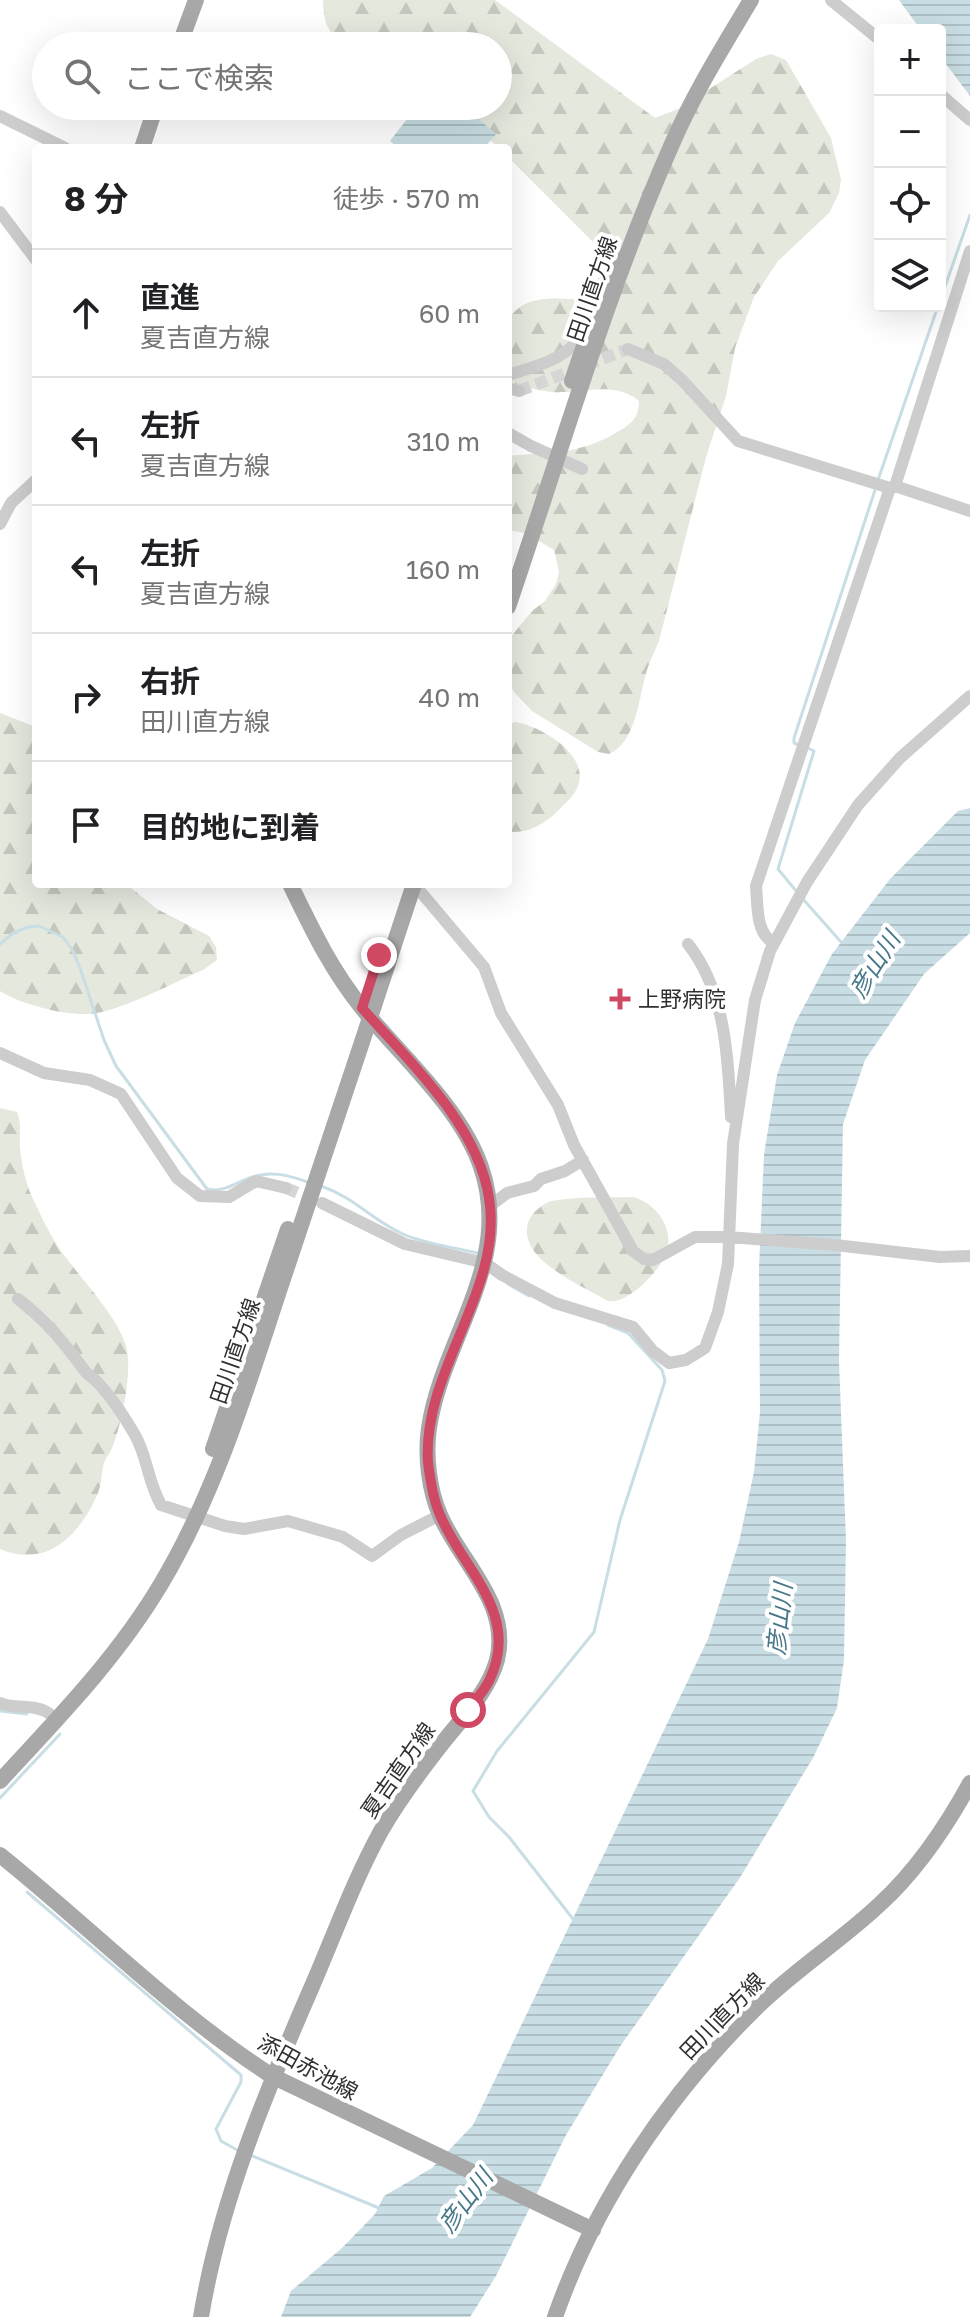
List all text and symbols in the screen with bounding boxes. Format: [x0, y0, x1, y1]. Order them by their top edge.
map controls [874, 24, 946, 312]
button: + [874, 24, 946, 96]
search box [32, 32, 512, 120]
icon: search [60, 54, 104, 98]
text: ここで検索 [124, 60, 274, 96]
button: − [874, 96, 946, 168]
button: locate [874, 168, 946, 240]
text: 8 分 [64, 178, 128, 218]
text: 徒歩 · 570 m [333, 183, 480, 214]
street label: 田川直方線 [561, 232, 622, 345]
button: layers [874, 240, 946, 312]
text: 直進 [140, 279, 200, 315]
icon: ahead [64, 291, 108, 335]
text: 60 m [419, 298, 480, 329]
text: 夏吉直方線 [140, 322, 270, 353]
text: 左折 [140, 407, 200, 443]
icon: left [64, 419, 108, 463]
text: 310 m [407, 426, 480, 457]
text: 夏吉直方線 [140, 450, 270, 481]
text: 左折 [140, 535, 200, 571]
icon: left [64, 547, 108, 591]
text: 160 m [406, 554, 480, 585]
text: 夏吉直方線 [140, 578, 270, 609]
text: 右折 [140, 663, 200, 699]
icon: right [64, 675, 108, 719]
text: 40 m [419, 682, 480, 713]
text: 田川直方線 [140, 706, 270, 737]
icon: arrive [64, 803, 108, 847]
text: 目的地に到着 [140, 809, 320, 845]
water label: 彦山川 [842, 923, 907, 1002]
route end [361, 937, 397, 973]
place label: 上野病院 [638, 985, 726, 1012]
marker: 上野病院 [609, 988, 631, 1010]
street label: 田川直方線 [204, 1294, 265, 1407]
water label: 彦山川 [760, 1579, 797, 1656]
route start [450, 1692, 486, 1728]
street label: 夏吉直方線 [355, 1717, 440, 1823]
street label: 田川直方線 [674, 1967, 770, 2065]
street label: 添田赤池線 [254, 2028, 363, 2105]
water label: 彦山川 [432, 2160, 500, 2238]

